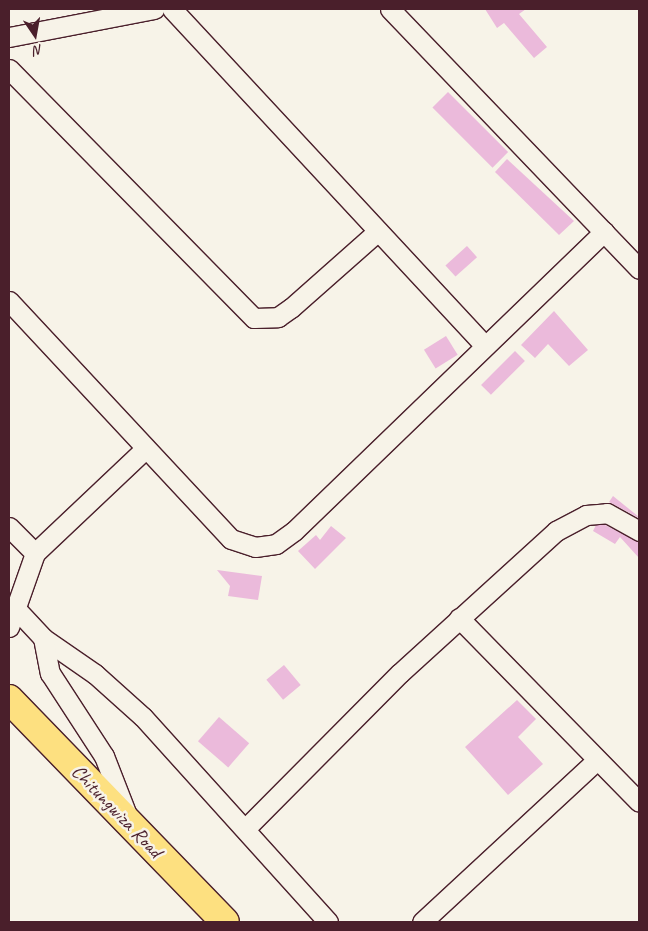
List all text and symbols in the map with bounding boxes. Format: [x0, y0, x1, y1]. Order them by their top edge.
north arrow [10, 10, 60, 60]
text: N [32, 41, 44, 59]
street label: Chitungwiza Road [67, 759, 167, 863]

